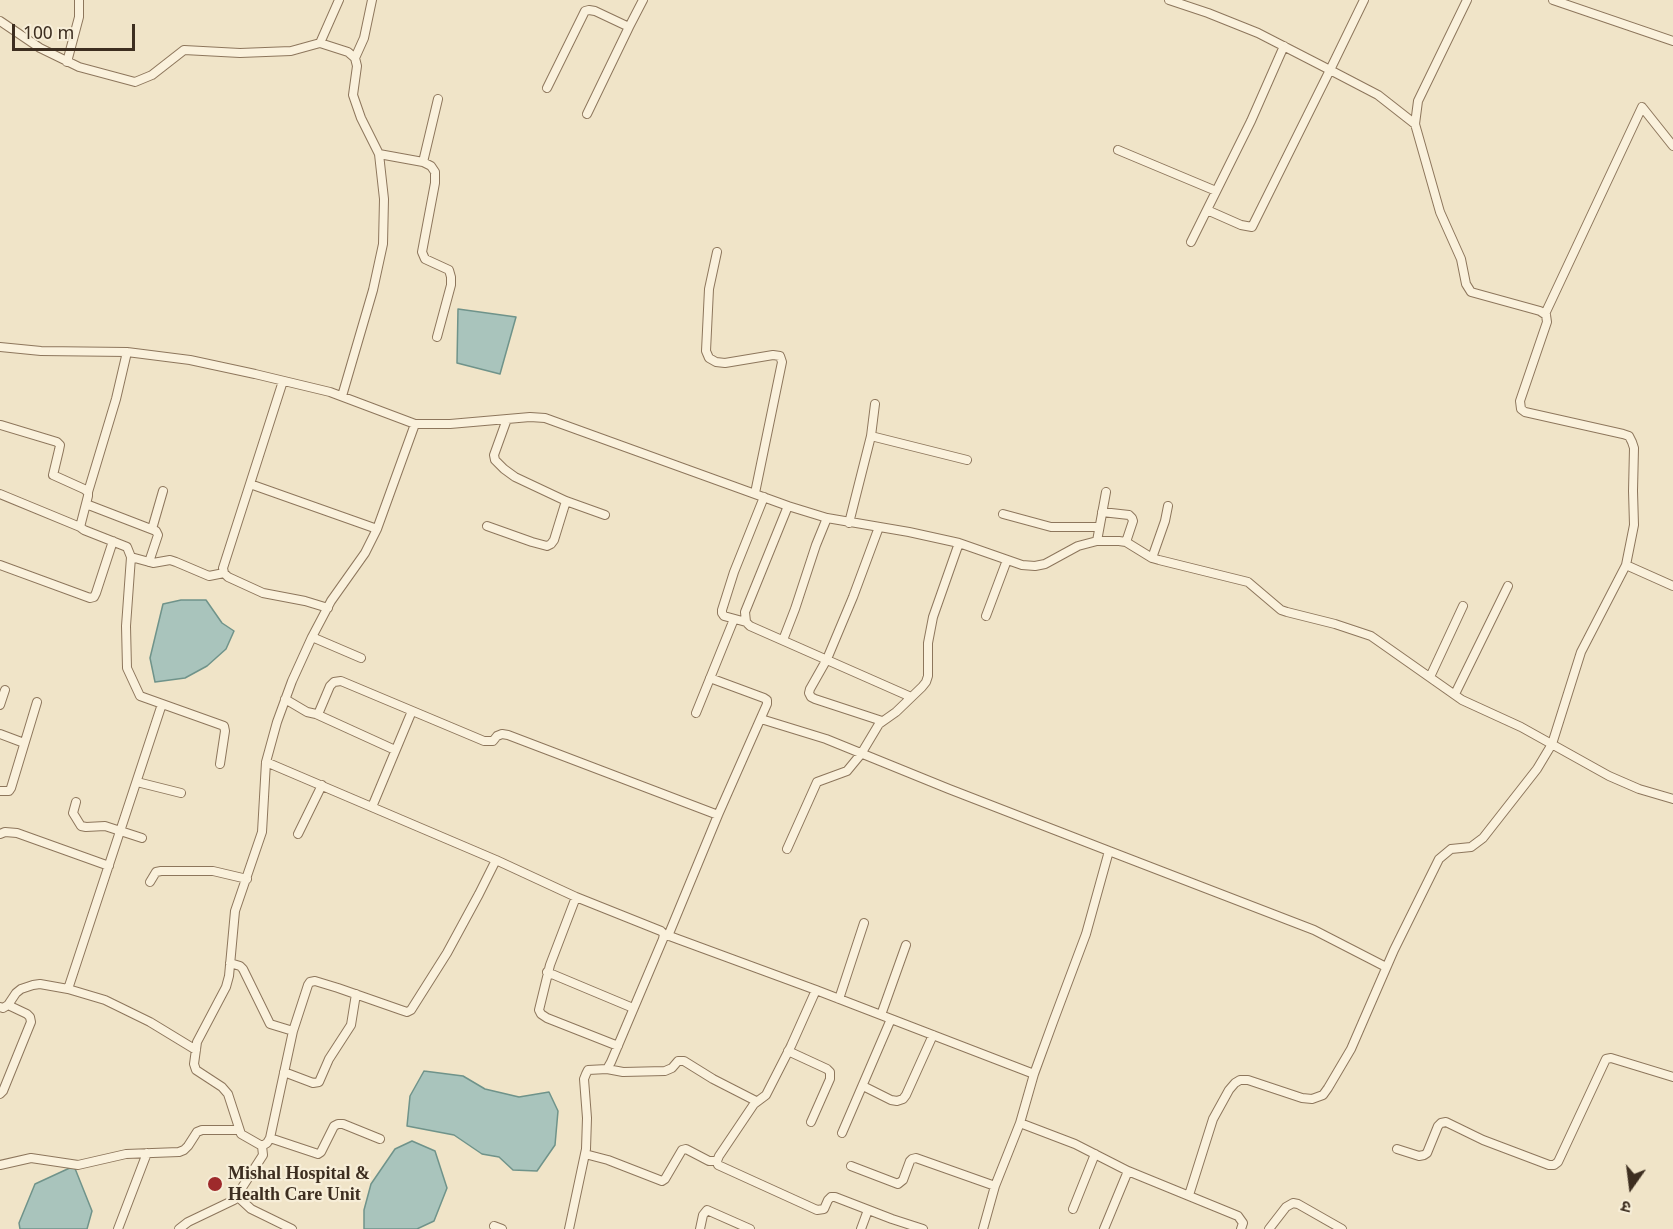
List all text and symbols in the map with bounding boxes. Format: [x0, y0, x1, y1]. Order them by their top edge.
scale bar [15, 12, 138, 50]
text: 100 m [23, 23, 74, 46]
north arrow [1601, 1157, 1661, 1217]
place label: Mishal Hospital & Health Care Unit [228, 1163, 385, 1206]
marker: Mishal Hospital & Health Care Unit [206, 1175, 224, 1193]
text: उ [1619, 1194, 1634, 1216]

